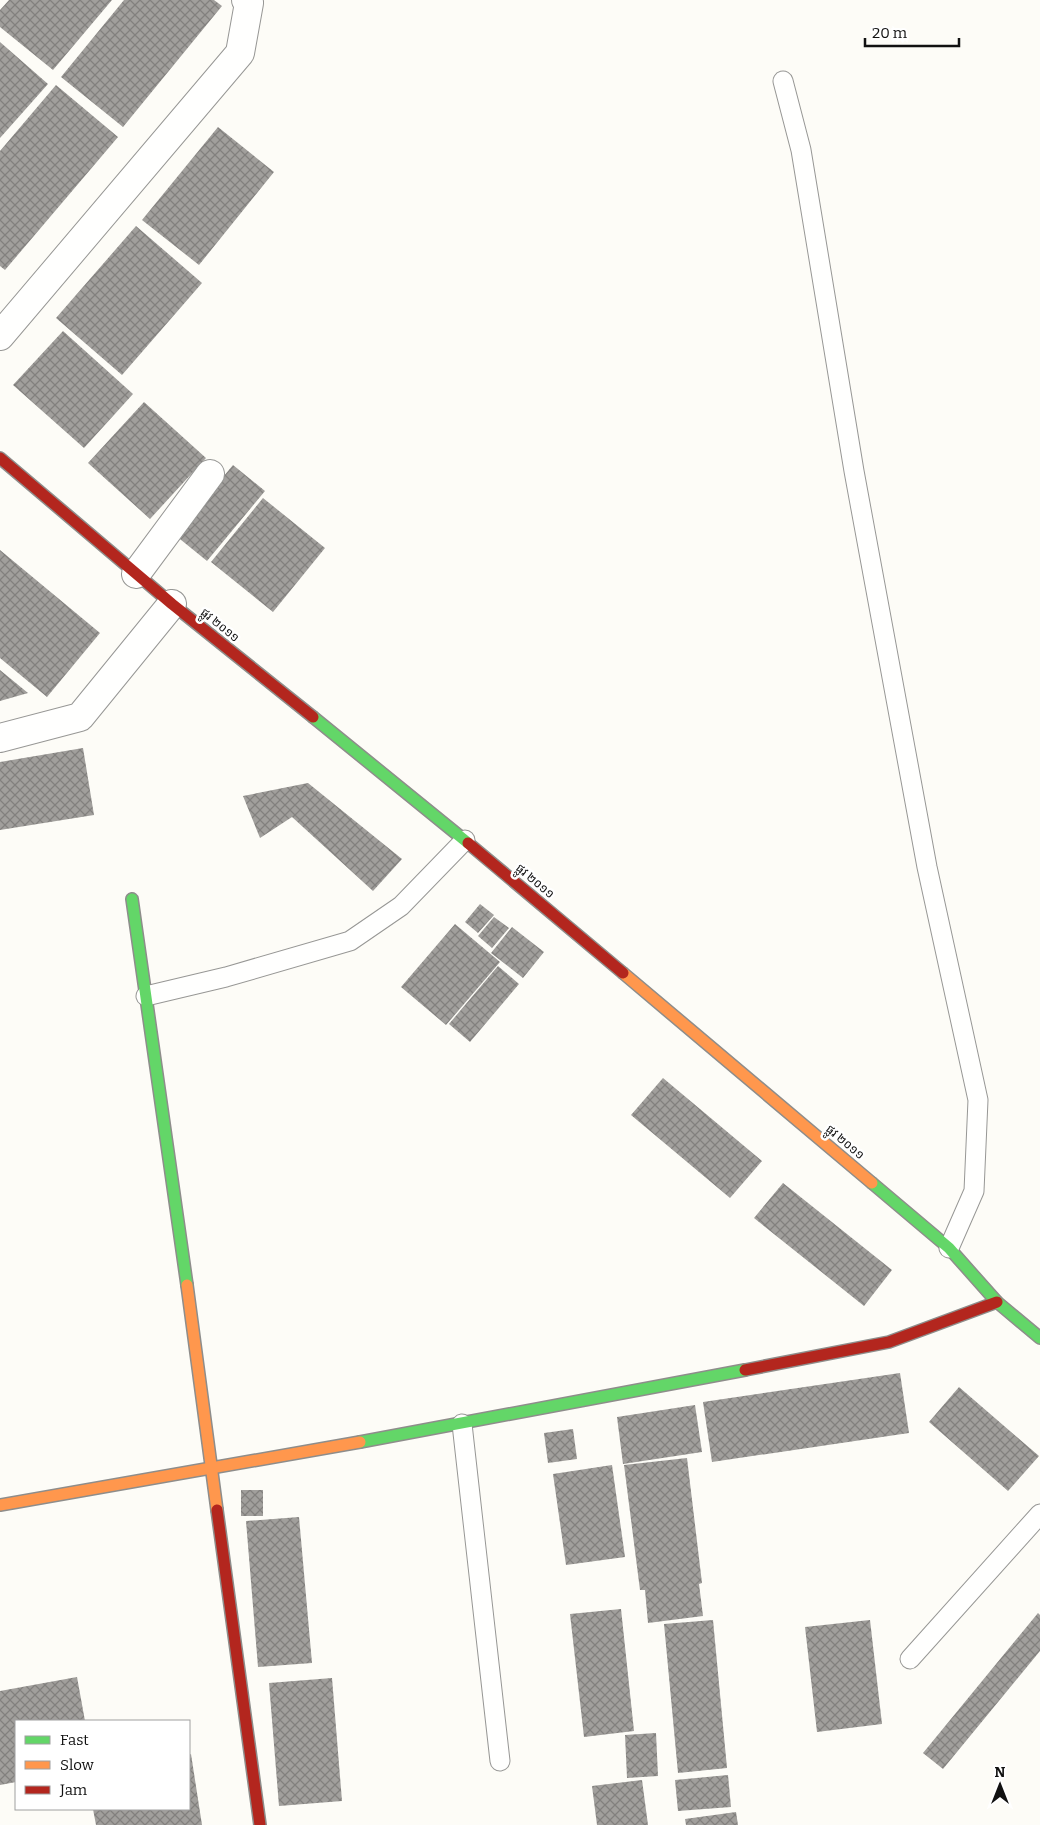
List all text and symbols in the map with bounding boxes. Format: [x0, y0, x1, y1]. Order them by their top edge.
scale bar [865, 15, 959, 47]
text: 20 m [872, 24, 908, 42]
street label: ផ្លូវ ២០១១ [196, 605, 242, 648]
street label: ផ្លូវ ២០១១ [511, 861, 557, 904]
street label: ផ្លូវ ២០១១ [821, 1122, 867, 1165]
legend [15, 1720, 190, 1810]
text: Fast [60, 1731, 89, 1749]
text: Slow [60, 1756, 95, 1774]
north arrow [975, 1760, 1025, 1810]
text: N [995, 1764, 1006, 1781]
text: Jam [59, 1781, 88, 1799]

